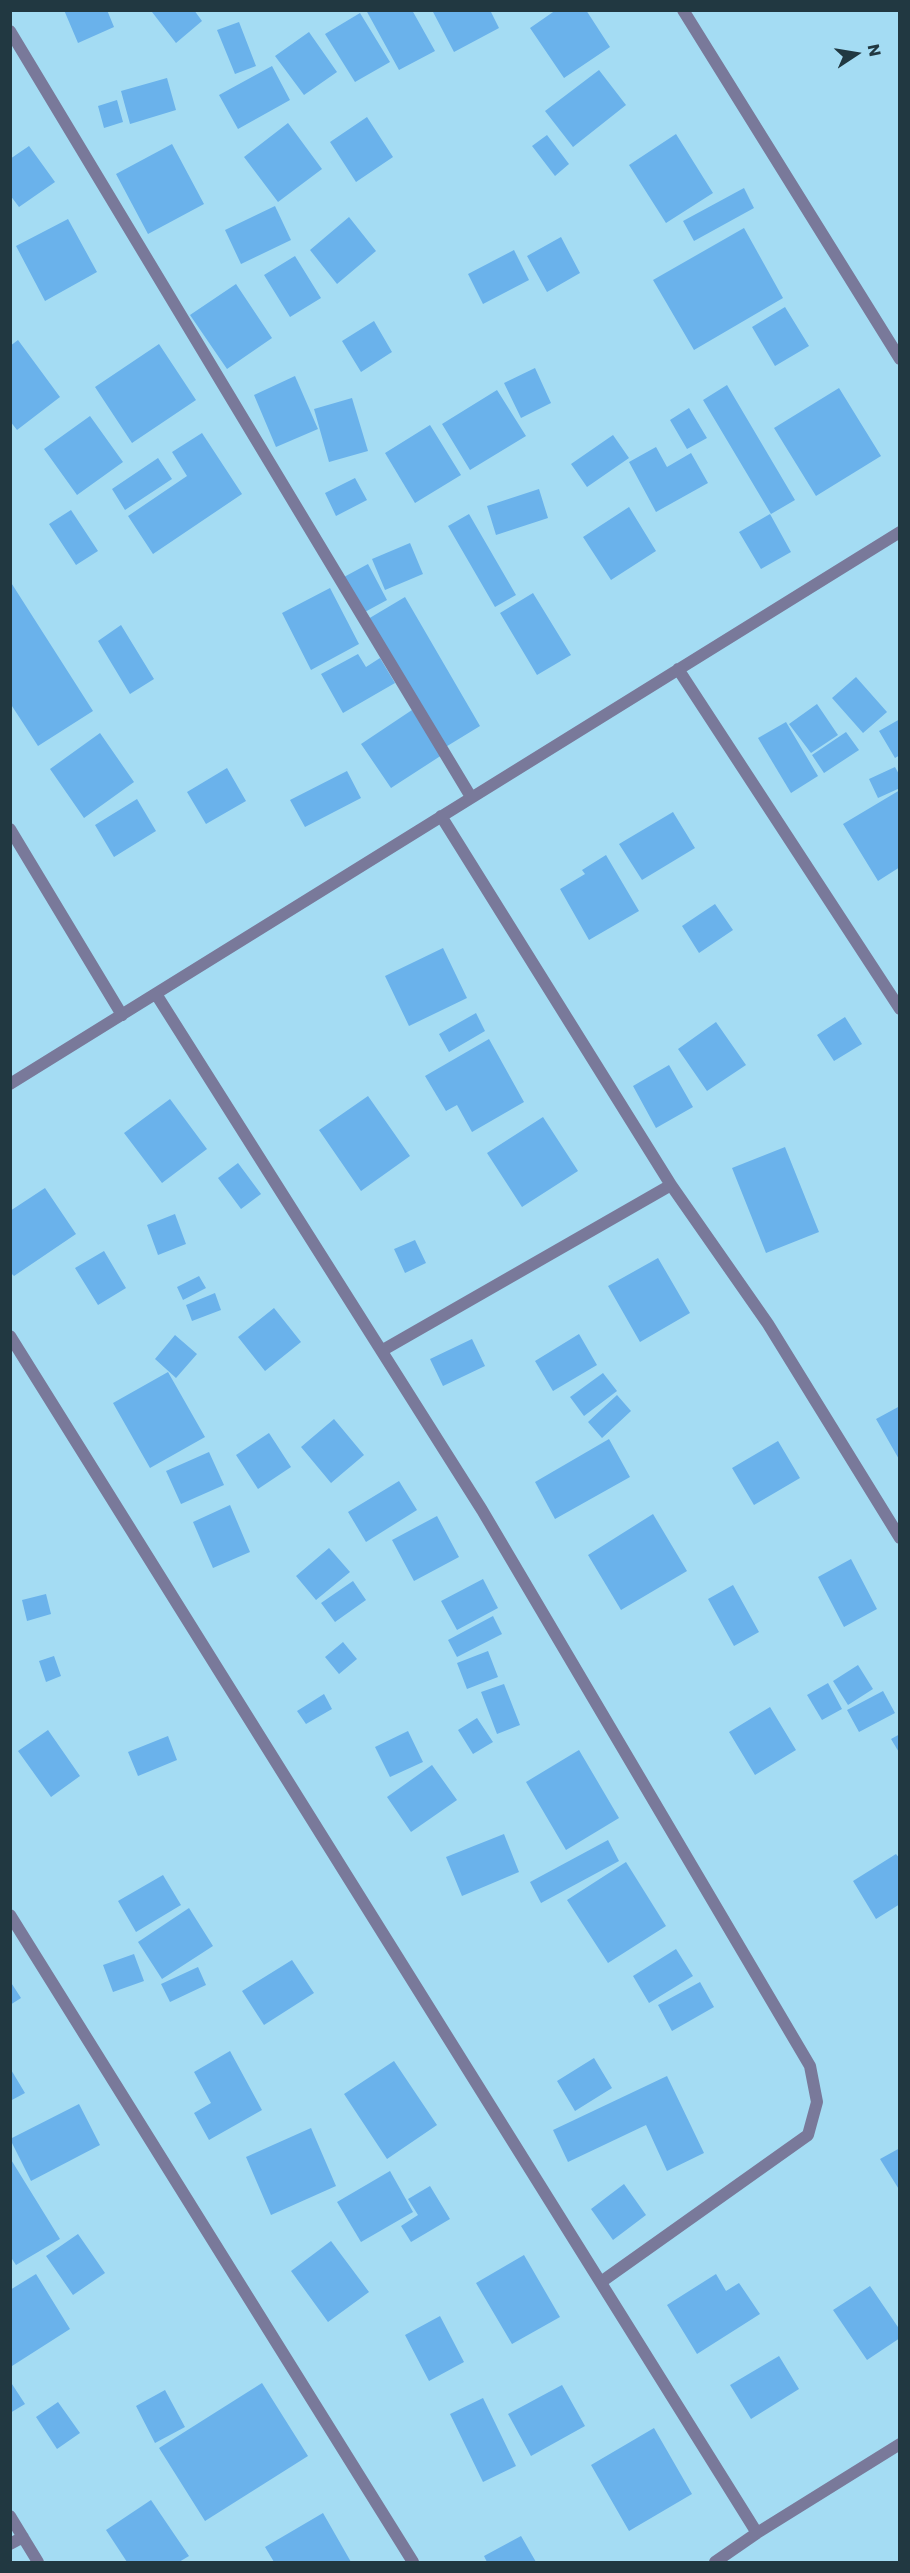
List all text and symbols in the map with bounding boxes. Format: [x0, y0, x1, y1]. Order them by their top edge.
north arrow [826, 24, 886, 84]
text: N [862, 42, 887, 58]

